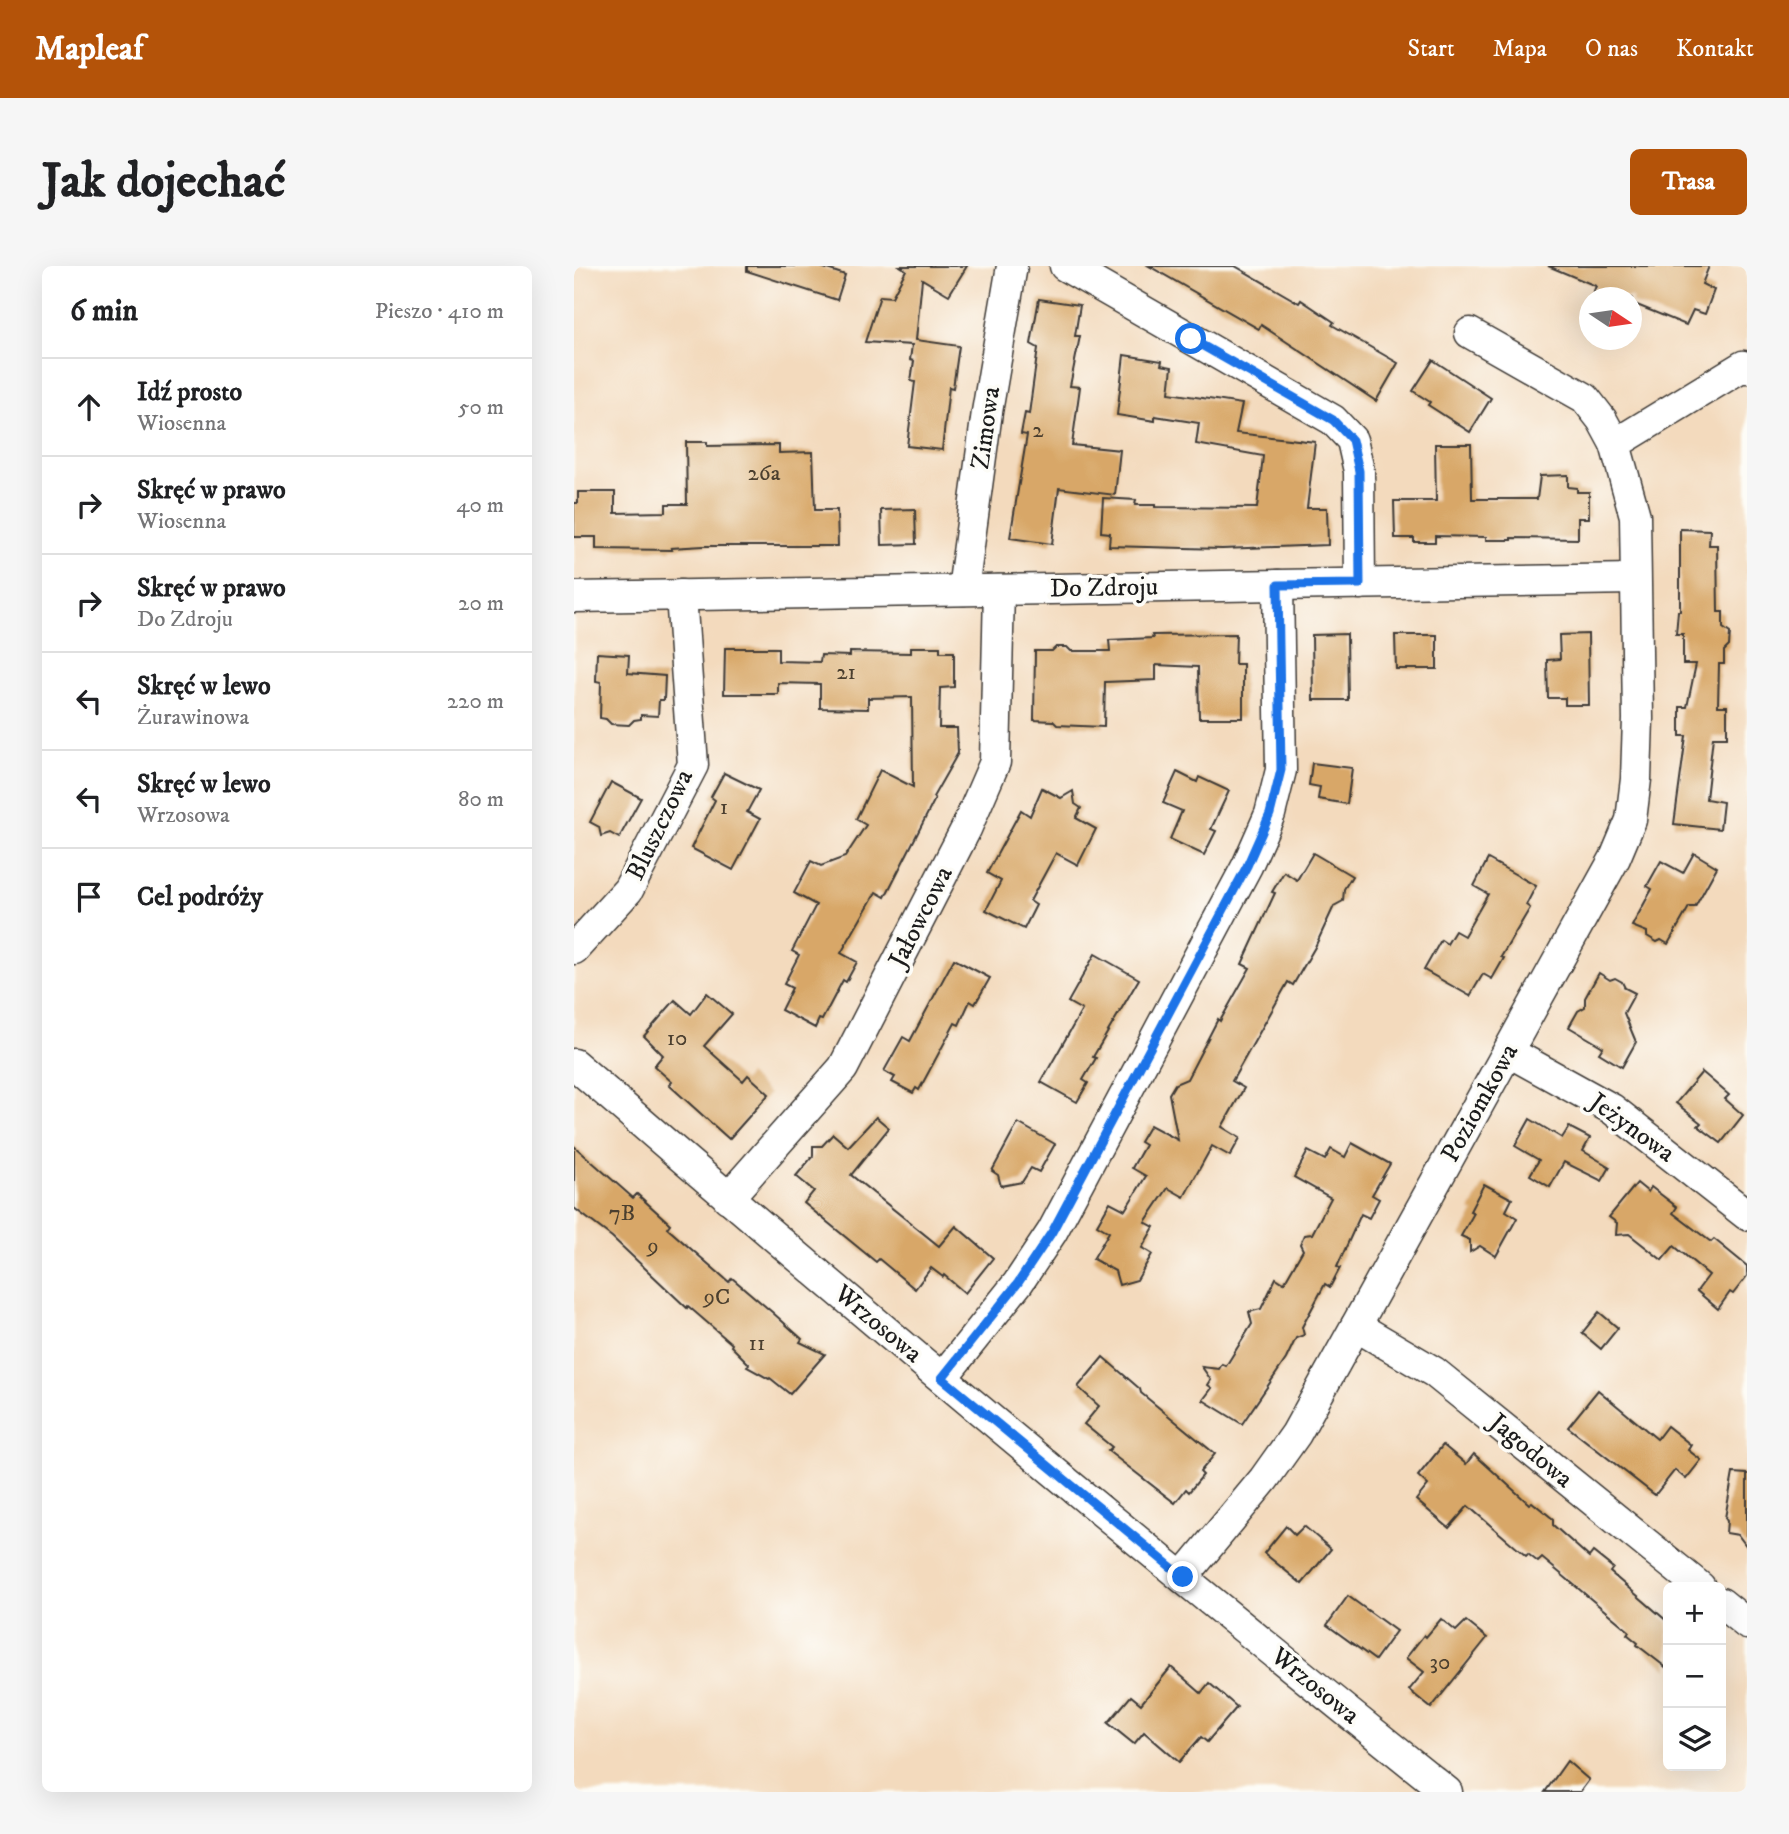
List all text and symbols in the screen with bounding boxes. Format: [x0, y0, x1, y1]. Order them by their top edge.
text: Mapleaf [35, 29, 144, 70]
text: Start [1408, 34, 1455, 64]
text: Mapa [1493, 34, 1547, 64]
text: O nas [1585, 34, 1638, 64]
text: Kontakt [1676, 34, 1754, 64]
button: Trasa [1630, 149, 1747, 215]
text: Jak dojechać [42, 151, 285, 213]
north arrow [1579, 287, 1642, 350]
text: 6 min [70, 293, 138, 330]
text: Pieszo · 410 m [375, 297, 504, 326]
route start [1175, 323, 1206, 354]
text: Idź prosto [137, 376, 242, 409]
street label: Zimowa [964, 385, 1008, 471]
icon: ahead [70, 388, 108, 426]
text: 50 m [458, 393, 504, 422]
text: Wiosenna [137, 409, 226, 438]
house number: 2 [1032, 416, 1044, 445]
house number: 26a [747, 459, 781, 488]
text: Skręć w prawo [137, 474, 286, 507]
icon: right [70, 486, 108, 524]
text: 40 m [456, 491, 504, 520]
text: Wiosenna [137, 507, 226, 536]
street label: Do Zdroju [1050, 571, 1158, 605]
text: Skręć w prawo [137, 572, 286, 605]
icon: right [70, 584, 108, 622]
text: 20 m [458, 589, 504, 618]
text: Do Zdroju [137, 605, 233, 634]
house number: 21 [836, 658, 856, 687]
text: Skręć w lewo [137, 670, 271, 703]
icon: left [70, 682, 108, 720]
text: 220 m [447, 687, 504, 716]
text: Żurawinowa [137, 703, 249, 732]
street label: Bluszczowa [619, 764, 701, 886]
text: Skręć w lewo [137, 768, 271, 801]
icon: left [70, 780, 108, 818]
text: 80 m [458, 785, 504, 814]
house number: 1 [720, 793, 728, 822]
text: Wrzosowa [137, 801, 230, 830]
street label: Jałowcowa [881, 861, 960, 975]
icon: arrive [70, 878, 108, 916]
text: Cel podróży [137, 881, 263, 914]
house number: 10 [667, 1024, 687, 1053]
street label: Poziomkowa [1434, 1038, 1526, 1168]
street label: Jeżynowa [1581, 1085, 1681, 1170]
house number: 7B [609, 1199, 635, 1228]
house number: 9 [646, 1232, 659, 1261]
street label: Wrzosowa [826, 1277, 929, 1370]
house number: 9C [703, 1283, 730, 1312]
house number: 11 [749, 1329, 765, 1358]
street label: Jagodowa [1481, 1405, 1580, 1496]
route end [1167, 1561, 1198, 1592]
map controls [1663, 1582, 1726, 1771]
button: + [1663, 1582, 1726, 1645]
street label: Wrzosowa [1263, 1640, 1366, 1732]
button: − [1663, 1645, 1726, 1708]
house number: 30 [1430, 1648, 1450, 1677]
button: layers [1663, 1708, 1726, 1771]

